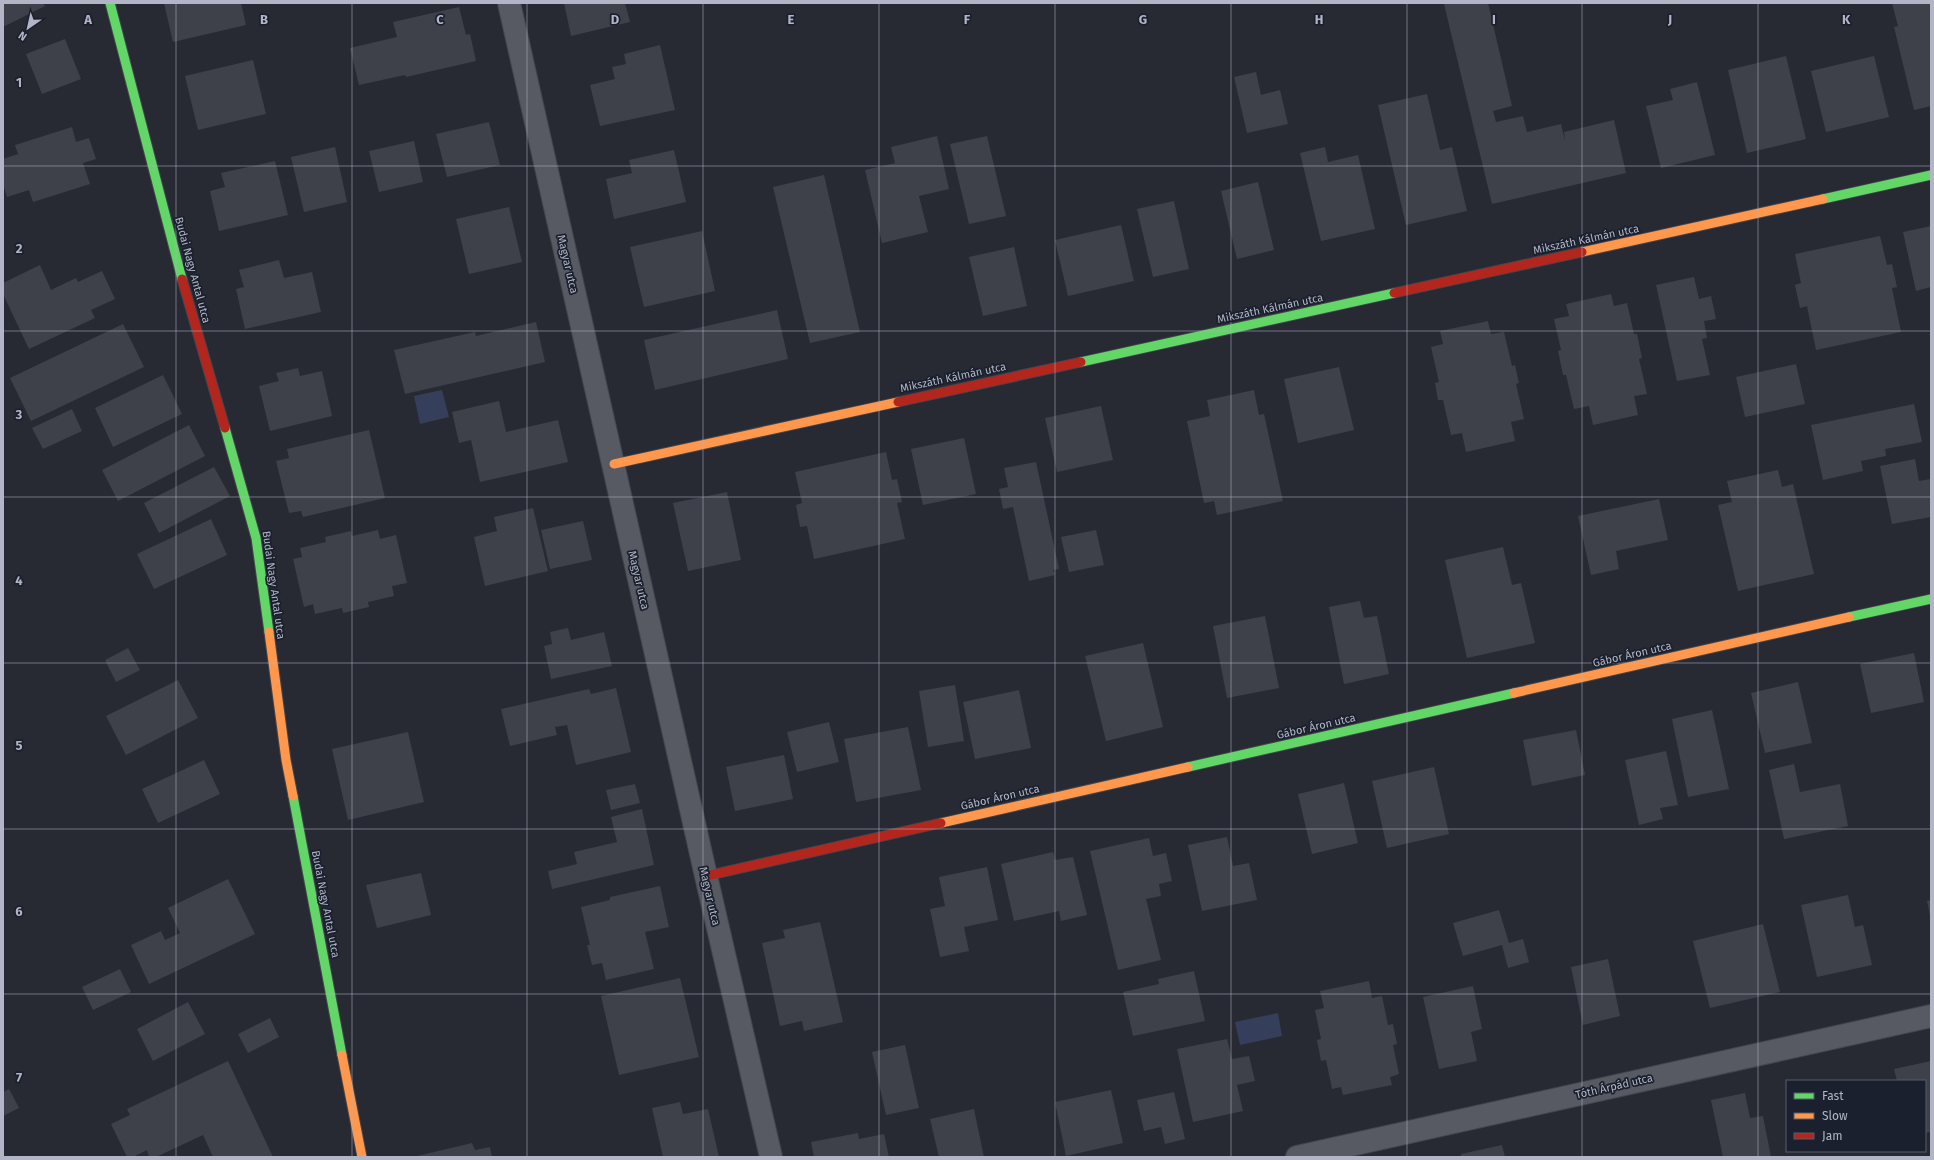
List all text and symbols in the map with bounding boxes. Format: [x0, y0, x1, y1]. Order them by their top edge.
north arrow [8, 8, 48, 48]
text: A [83, 12, 92, 27]
text: B [260, 12, 268, 27]
text: C [436, 12, 444, 27]
text: D [611, 12, 620, 27]
text: E [788, 12, 795, 27]
text: F [964, 12, 971, 27]
text: G [1139, 12, 1147, 27]
text: H [1315, 12, 1323, 27]
text: I [1492, 12, 1496, 27]
text: J [1667, 12, 1672, 27]
text: K [1842, 12, 1851, 27]
text: N [16, 28, 29, 43]
text: 1 [16, 75, 22, 90]
street label: Budai Nagy Antal utca [172, 216, 213, 325]
street label: Mikszáth Kálmán utca [1532, 222, 1640, 257]
street label: Magyar utca [554, 233, 581, 295]
text: 2 [16, 241, 23, 256]
street label: Mikszáth Kálmán utca [1216, 291, 1324, 326]
street label: Mikszáth Kálmán utca [899, 360, 1007, 395]
text: 3 [15, 407, 23, 422]
street label: Budai Nagy Antal utca [259, 530, 288, 640]
street label: Magyar utca [625, 549, 652, 611]
text: 4 [15, 573, 23, 588]
street label: Gábor Áron utca [1591, 638, 1673, 670]
street label: Gábor Áron utca [1275, 710, 1357, 742]
text: 5 [16, 738, 23, 753]
street label: Gábor Áron utca [959, 781, 1041, 813]
street label: Budai Nagy Antal utca [309, 849, 342, 959]
street label: Magyar utca [696, 865, 723, 927]
text: 6 [15, 904, 23, 919]
text: 7 [16, 1070, 22, 1085]
street label: Tóth Árpád utca [1574, 1070, 1654, 1102]
legend [1786, 1080, 1926, 1152]
text: Fast [1822, 1089, 1844, 1103]
text: Slow [1822, 1109, 1848, 1123]
text: Jam [1822, 1129, 1842, 1143]

